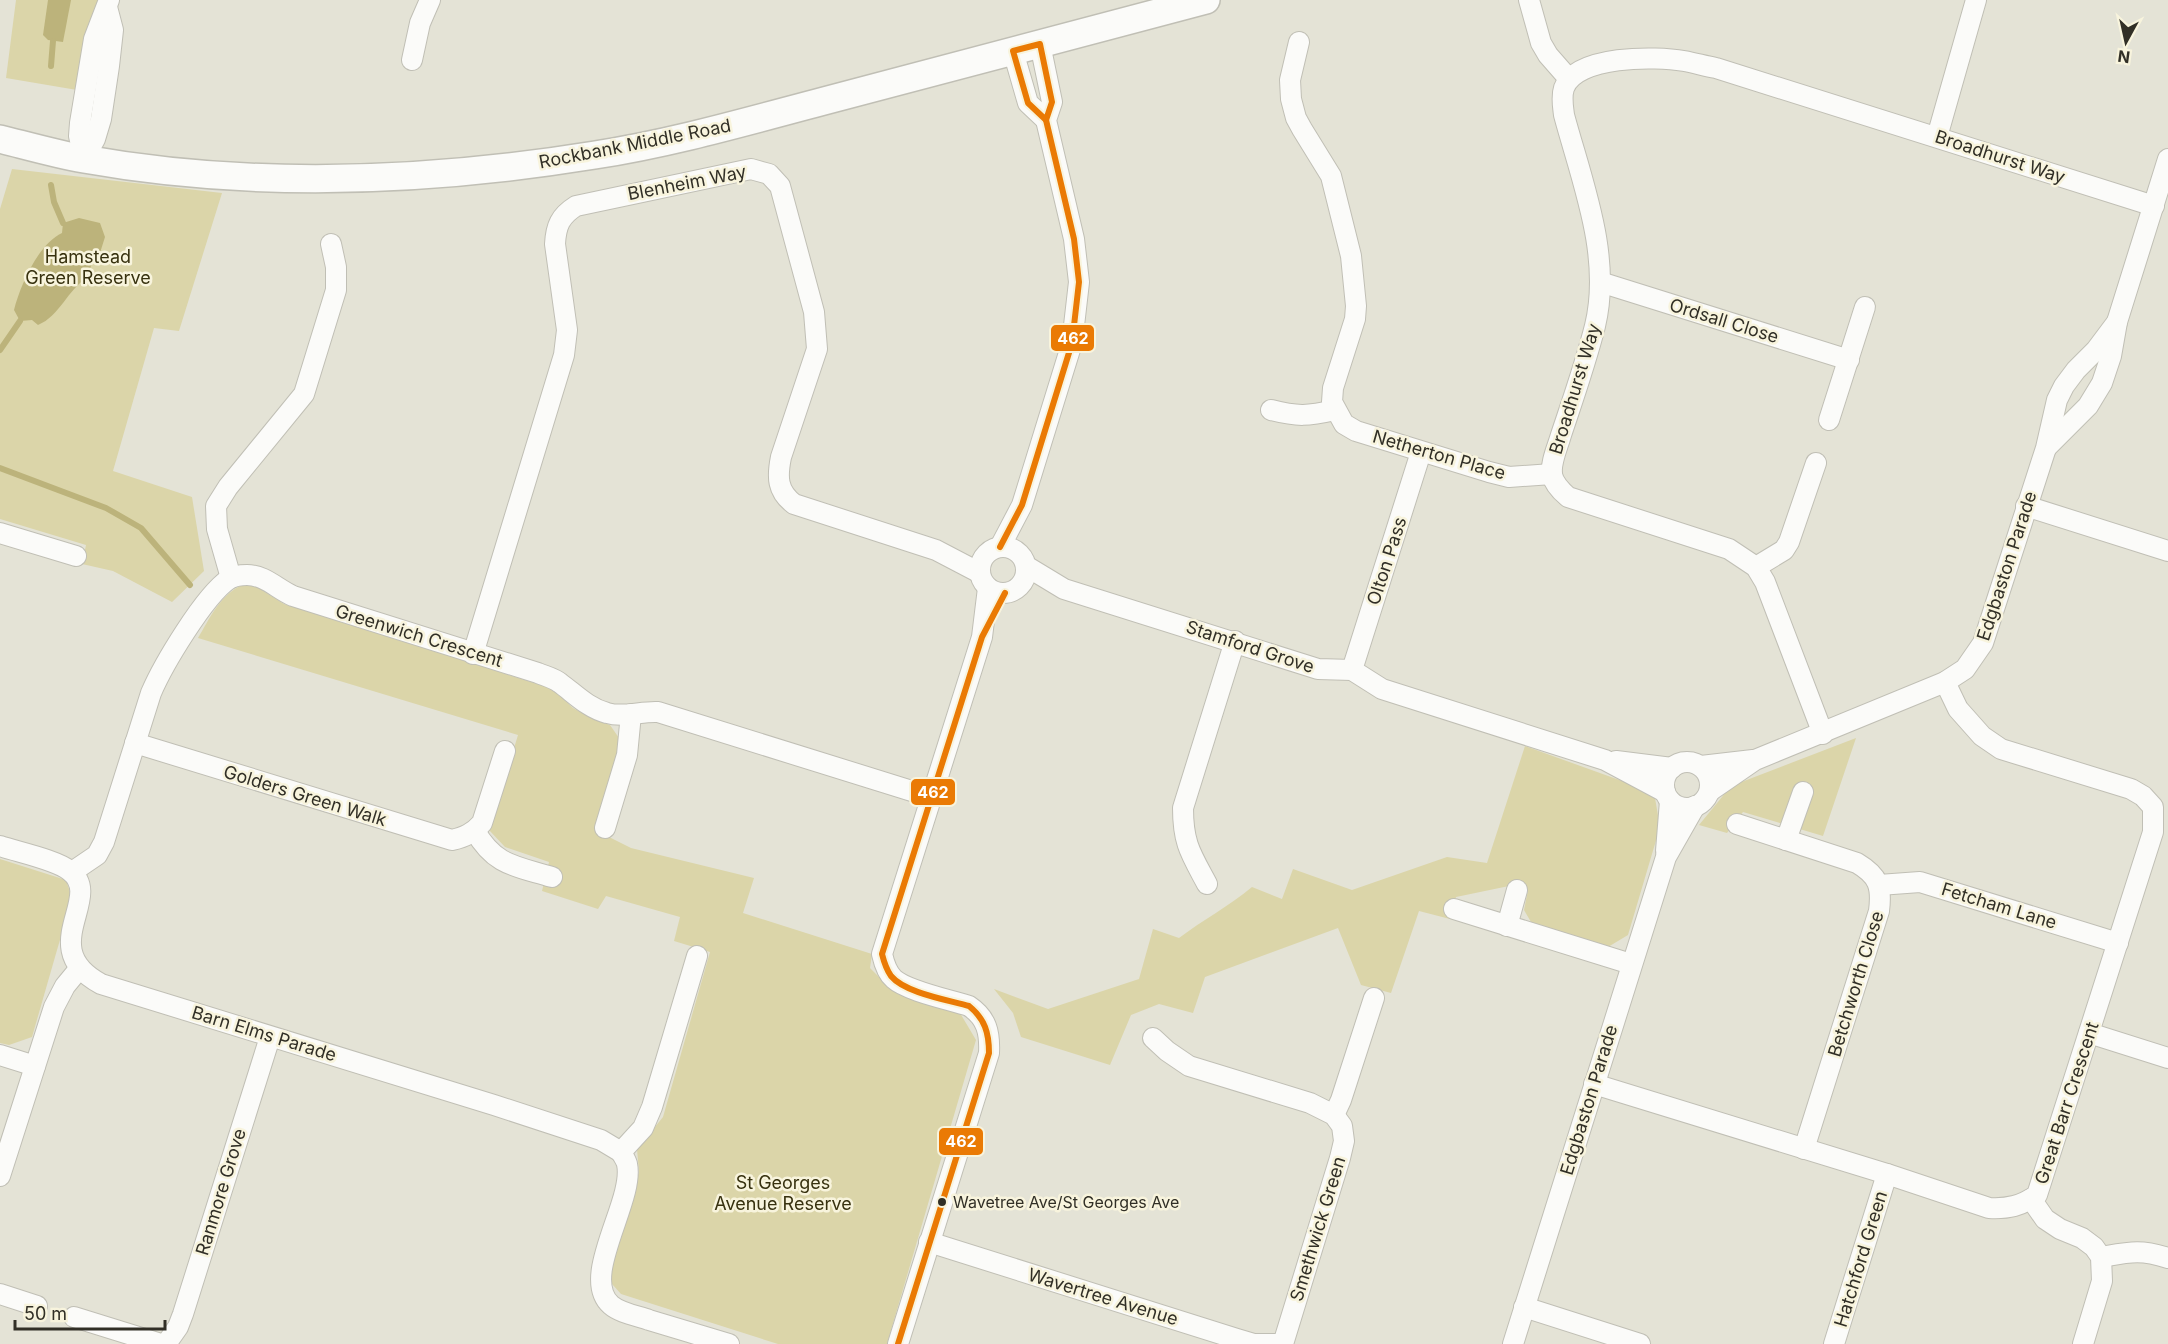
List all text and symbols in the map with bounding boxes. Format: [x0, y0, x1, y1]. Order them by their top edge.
north arrow [2096, 12, 2156, 72]
text: N [2116, 46, 2131, 68]
street label: Rockbank Middle Road [537, 115, 733, 172]
street label: Broadhurst Way [1932, 126, 2068, 187]
street label: Blenheim Way [626, 161, 748, 204]
park label: Hamstead Green Reserve [25, 246, 151, 288]
street label: Ordsall Close [1667, 294, 1781, 347]
street label: Broadhurst Way [1545, 321, 1604, 457]
line badge: 462 [1050, 324, 1095, 352]
text: 462 [1057, 328, 1089, 348]
street label: Netherton Place [1370, 426, 1508, 484]
street label: Edgbaston Parade [1972, 488, 2041, 643]
street label: Olton Pass [1362, 514, 1411, 607]
street label: Greenwich Crescent [333, 600, 505, 671]
street label: Stamford Grove [1183, 616, 1317, 677]
street label: Golders Green Walk [221, 761, 389, 830]
line badge: 462 [910, 778, 956, 806]
text: 462 [917, 782, 949, 802]
street label: Fetcham Lane [1939, 878, 2059, 933]
street label: Betchworth Close [1823, 909, 1888, 1059]
street label: Barn Elms Parade [189, 1002, 339, 1066]
street label: Great Barr Crescent [2030, 1019, 2103, 1187]
street label: Edgbaston Parade [1556, 1022, 1621, 1177]
street label: Ranmore Grove [191, 1126, 250, 1258]
line badge: 462 [938, 1127, 984, 1156]
text: 462 [945, 1131, 977, 1151]
street label: Smethwick Green [1286, 1154, 1350, 1304]
park label: St Georges Avenue Reserve [714, 1172, 852, 1214]
street label: Hatchford Green [1830, 1188, 1891, 1329]
place label: Wavetree Ave/St Georges Ave [953, 1192, 1179, 1212]
marker: Wavetree Ave/St Georges Ave [936, 1196, 948, 1208]
street label: Wavertree Avenue [1026, 1264, 1181, 1329]
scale bar [15, 1293, 165, 1331]
text: 50 m [24, 1303, 67, 1324]

